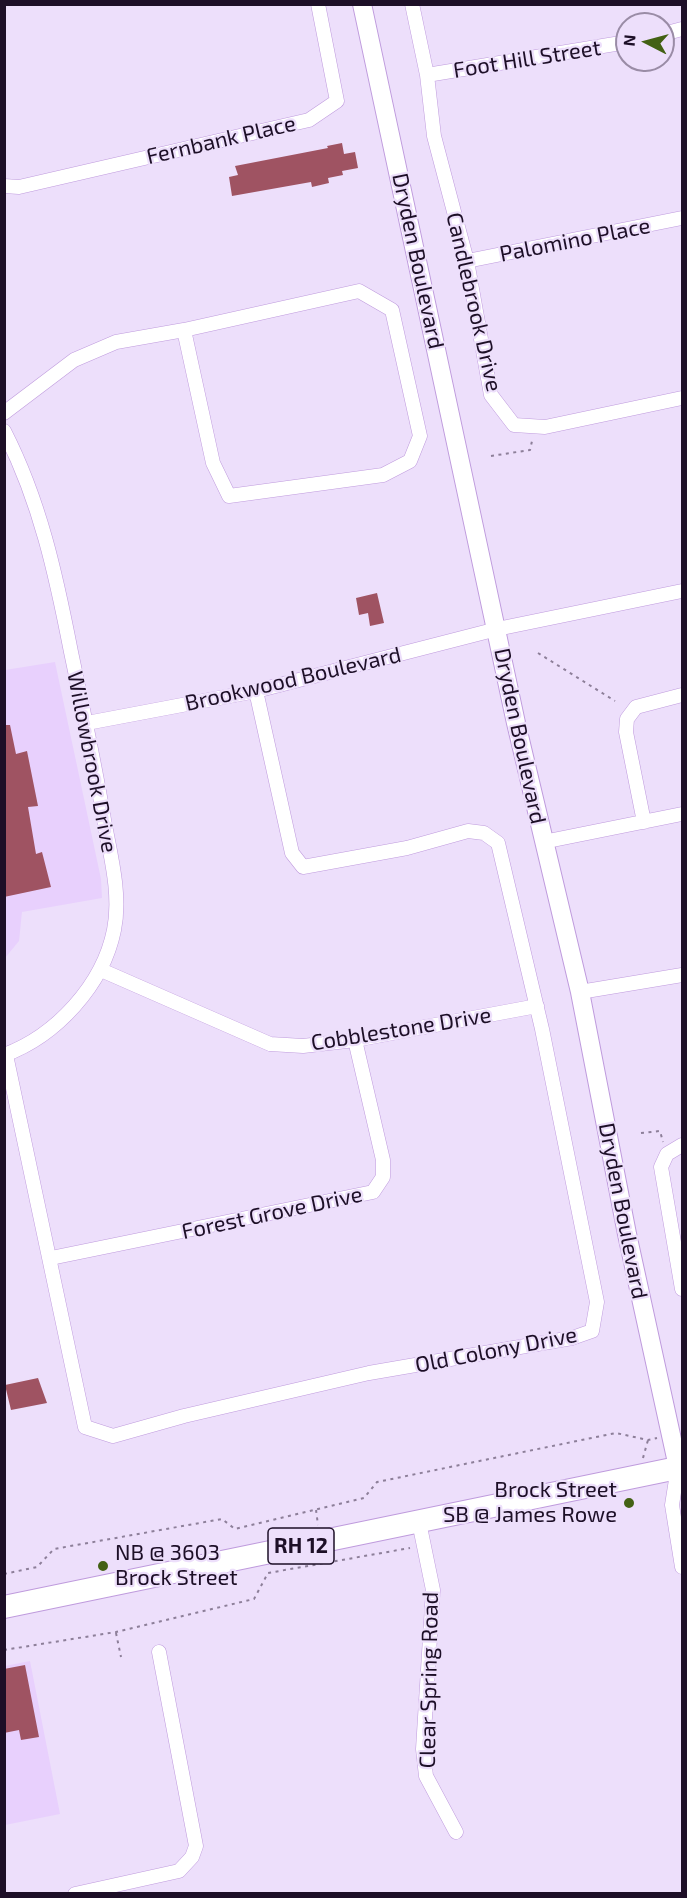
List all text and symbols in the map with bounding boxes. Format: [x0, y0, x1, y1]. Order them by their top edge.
north arrow [615, 12, 675, 72]
street label: Foot Hill Street [451, 34, 603, 84]
text: N [619, 34, 639, 47]
street label: Fernbank Place [144, 110, 298, 170]
street label: Dryden Boulevard [386, 171, 450, 351]
street label: Candlebrook Drive [441, 210, 507, 394]
street label: Palomino Place [497, 212, 653, 268]
street label: Brookwood Boulevard [182, 641, 404, 717]
street label: Dryden Boulevard [488, 646, 552, 826]
street label: Willowbrook Drive [61, 669, 123, 855]
street label: Cobblestone Drive [309, 1002, 493, 1056]
street label: Dryden Boulevard [593, 1121, 653, 1301]
street label: Forest Grove Drive [179, 1181, 365, 1245]
street label: Old Colony Drive [413, 1321, 579, 1379]
place label: Brock Street SB @ James Rowe [443, 1477, 617, 1528]
marker: Brock Street SB @ James Rowe [622, 1496, 636, 1510]
road number: RH 12 [268, 1528, 334, 1564]
place label: NB @ 3603 Brock Street [115, 1540, 238, 1592]
marker: NB @ 3603 Brock Street [96, 1559, 110, 1573]
street label: Clear Spring Road [414, 1591, 444, 1769]

